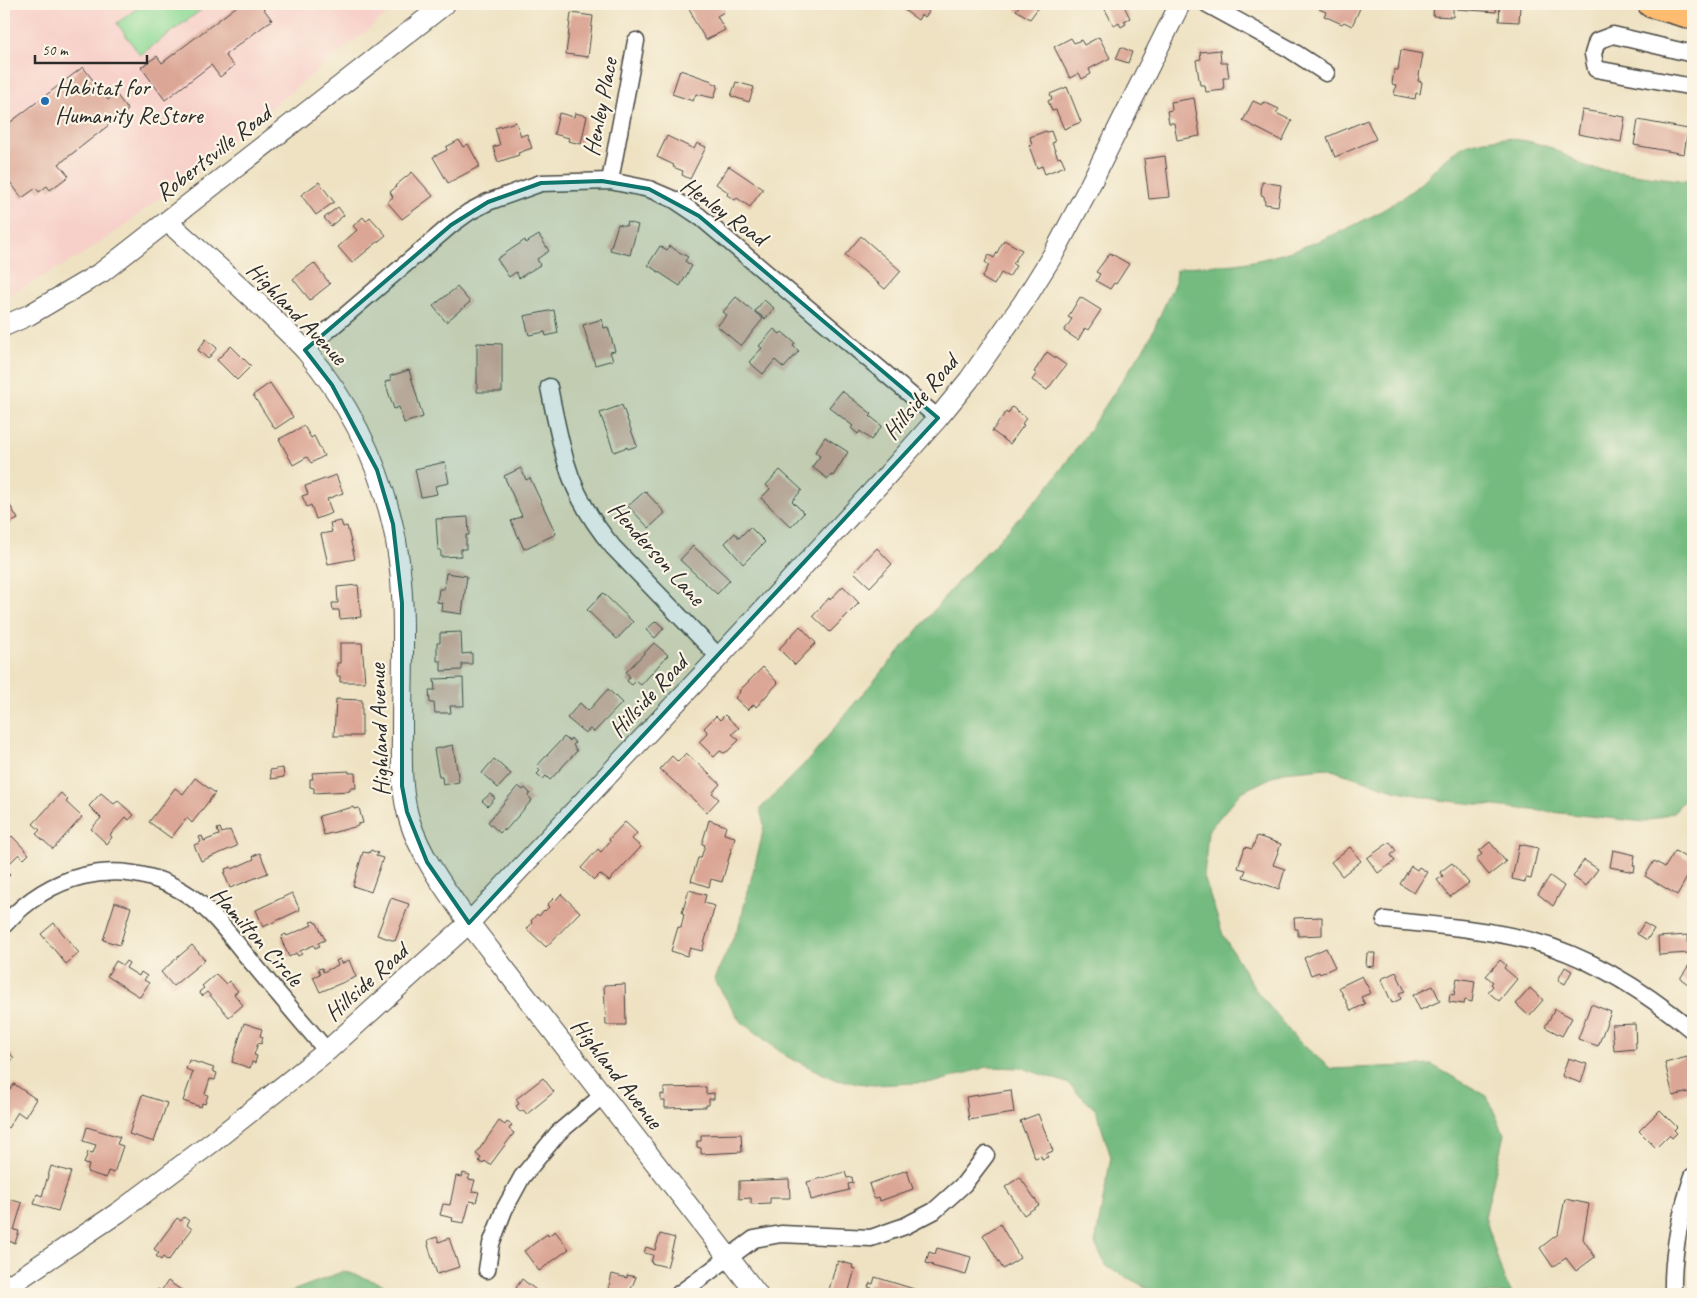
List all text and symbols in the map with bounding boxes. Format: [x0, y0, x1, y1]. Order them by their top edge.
scale bar [35, 32, 148, 64]
text: 50 m [42, 41, 69, 60]
street label: Henley Place [576, 53, 625, 159]
place label: Habitat for Humanity ReStore [55, 72, 205, 130]
marker: Habitat for Humanity ReStore [39, 95, 51, 107]
street label: Robertsville Road [149, 96, 280, 208]
street label: Henley Road [675, 170, 776, 254]
street label: Highland Avenue [240, 255, 355, 373]
street label: Hillside Road [876, 345, 967, 446]
street label: Henderson Lane [602, 494, 713, 613]
street label: Hillside Road [602, 646, 696, 744]
street label: Highland Avenue [362, 661, 396, 797]
street label: Hamilton Circle [204, 880, 311, 994]
street label: Hillside Road [318, 934, 417, 1027]
street label: Highland Avenue [564, 1012, 671, 1136]

